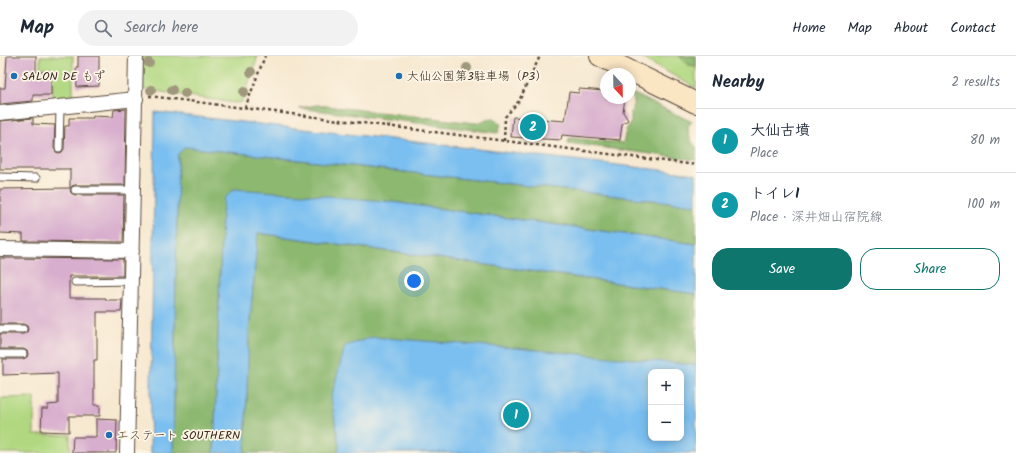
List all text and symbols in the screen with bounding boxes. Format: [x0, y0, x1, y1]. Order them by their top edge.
search box [78, 10, 358, 46]
text: Map [20, 13, 54, 43]
text: Search here [124, 16, 198, 40]
icon: search [92, 17, 114, 39]
text: Home [792, 17, 826, 39]
text: Map [848, 17, 872, 39]
text: About [894, 17, 928, 39]
text: Contact [950, 17, 996, 39]
place label: SALON DE もず [22, 67, 105, 86]
place label: 大仙公園第3駐車場（P3） [407, 67, 547, 86]
north arrow [600, 68, 636, 104]
text: Nearby [712, 69, 764, 96]
marker: SALON DE もず [9, 71, 19, 81]
marker: 大仙公園第3駐車場（P3） [394, 71, 404, 81]
text: 2 results [952, 72, 1000, 93]
pin: 2 [520, 112, 546, 142]
text: 大仙古墳 [750, 119, 810, 143]
text: 1 [723, 130, 727, 151]
text: 80 m [970, 130, 1000, 151]
text: Place [750, 143, 778, 164]
text: トイレI [750, 182, 800, 206]
text: 2 [721, 194, 729, 215]
text: 100 m [967, 194, 1000, 215]
text: Place · 深井畑山宿院線 [750, 207, 882, 228]
button: Save [712, 248, 852, 290]
button: Share [860, 248, 1000, 290]
your location [404, 271, 424, 291]
map controls [648, 369, 684, 441]
button: + [648, 369, 684, 405]
pin: 1 [503, 400, 529, 430]
button: − [648, 405, 684, 441]
place label: エステート SOUTHERN [117, 426, 240, 445]
marker: エステート SOUTHERN [104, 430, 114, 440]

